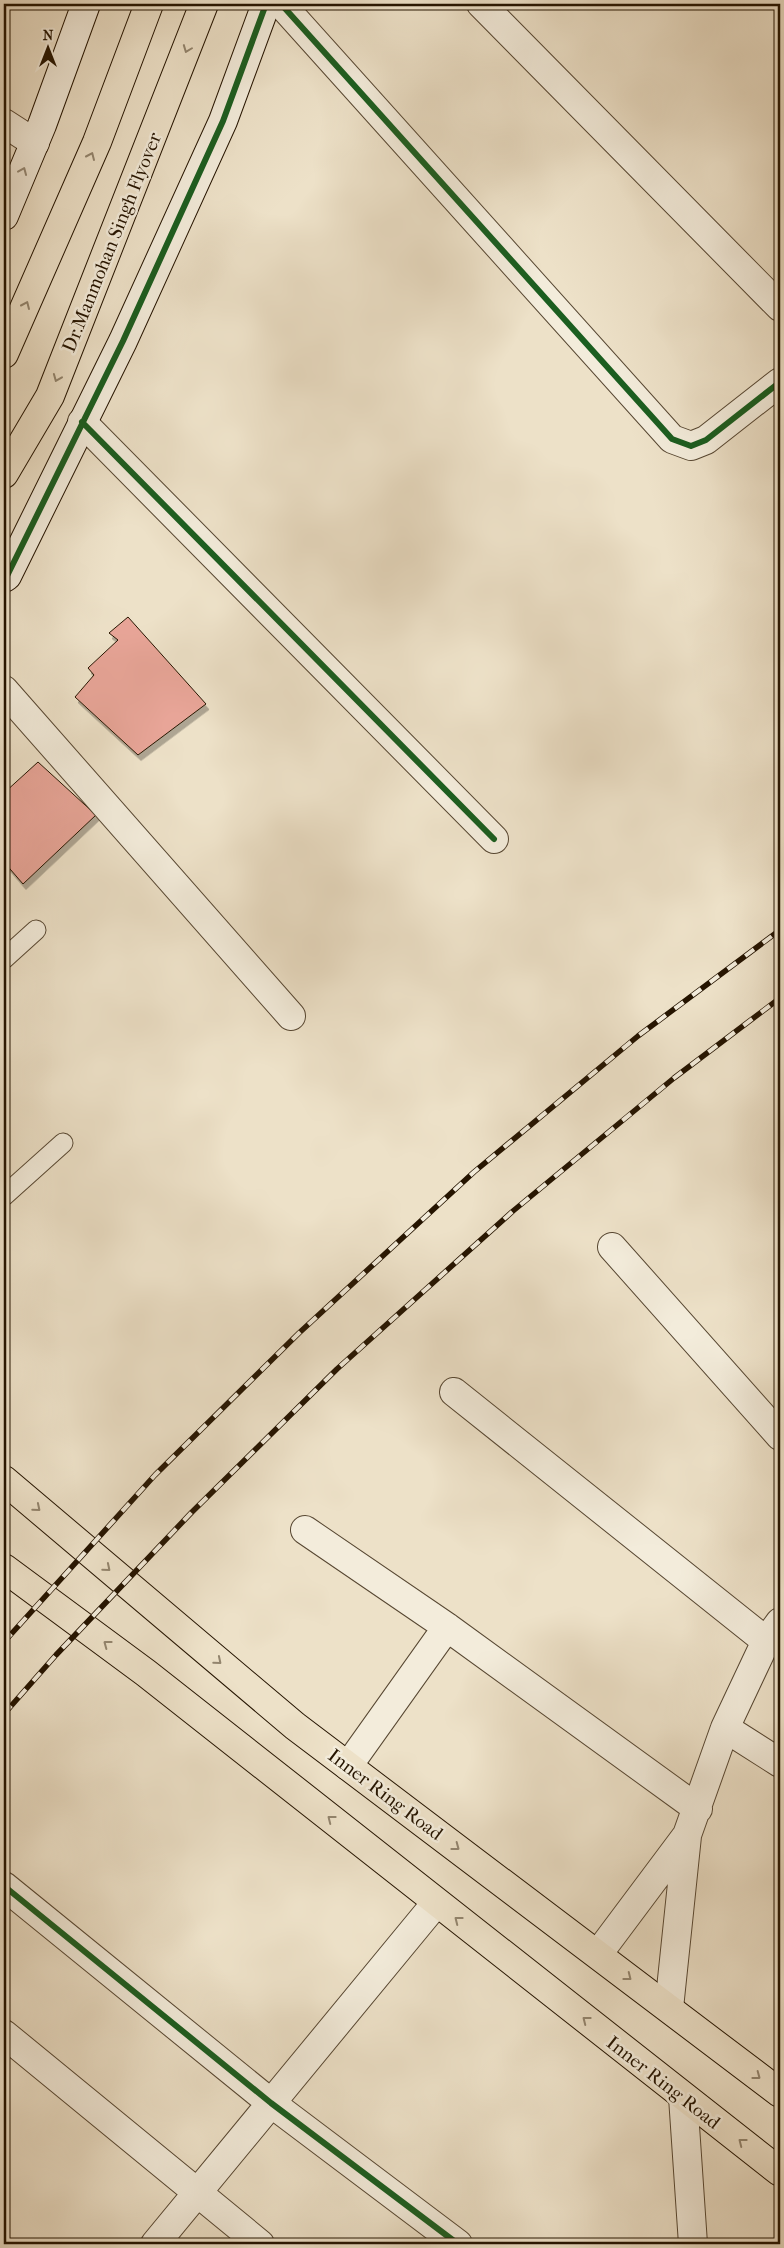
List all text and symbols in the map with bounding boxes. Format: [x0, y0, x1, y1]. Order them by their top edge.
north arrow [22, 22, 72, 72]
text: N [43, 27, 54, 44]
one-way arrow [183, 44, 193, 53]
street label: Dr.Manmohan Singh Flyover [58, 129, 166, 355]
one-way arrow [84, 152, 95, 161]
one-way arrow [16, 167, 27, 176]
one-way arrow [19, 301, 30, 310]
one-way arrow [53, 373, 64, 382]
one-way arrow [31, 1503, 40, 1511]
one-way arrow [102, 1562, 111, 1571]
one-way arrow [103, 1641, 113, 1650]
one-way arrow [213, 1655, 222, 1664]
street label: Inner Ring Road [324, 1745, 448, 1845]
one-way arrow [327, 1816, 336, 1825]
one-way arrow [450, 1842, 459, 1850]
one-way arrow [455, 1918, 464, 1926]
one-way arrow [622, 1971, 632, 1980]
one-way arrow [583, 2018, 592, 2026]
street label: Inner Ring Road [602, 2032, 725, 2134]
one-way arrow [751, 2070, 760, 2078]
one-way arrow [738, 2139, 748, 2148]

